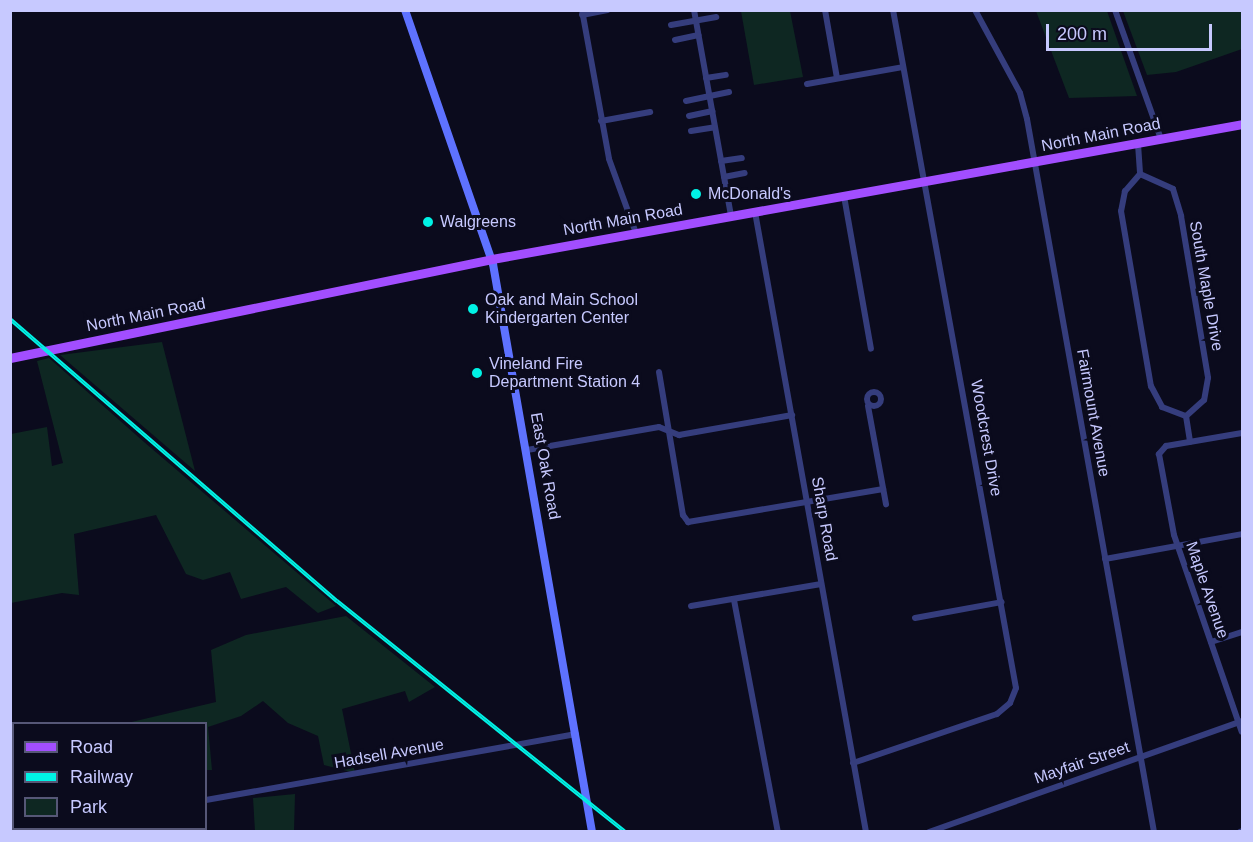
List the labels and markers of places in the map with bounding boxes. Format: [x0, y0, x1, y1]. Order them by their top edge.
place label: McDonald's [708, 184, 791, 204]
marker: McDonald's [689, 187, 703, 201]
place label: Walgreens [440, 212, 516, 232]
marker: Walgreens [421, 215, 435, 229]
place label: Oak and Main School Kindergarten Center [485, 290, 638, 328]
marker: Oak and Main School Kindergarten Center [466, 302, 480, 316]
place label: Vineland Fire Department Station 4 [489, 354, 640, 392]
marker: Vineland Fire Department Station 4 [470, 366, 484, 380]

